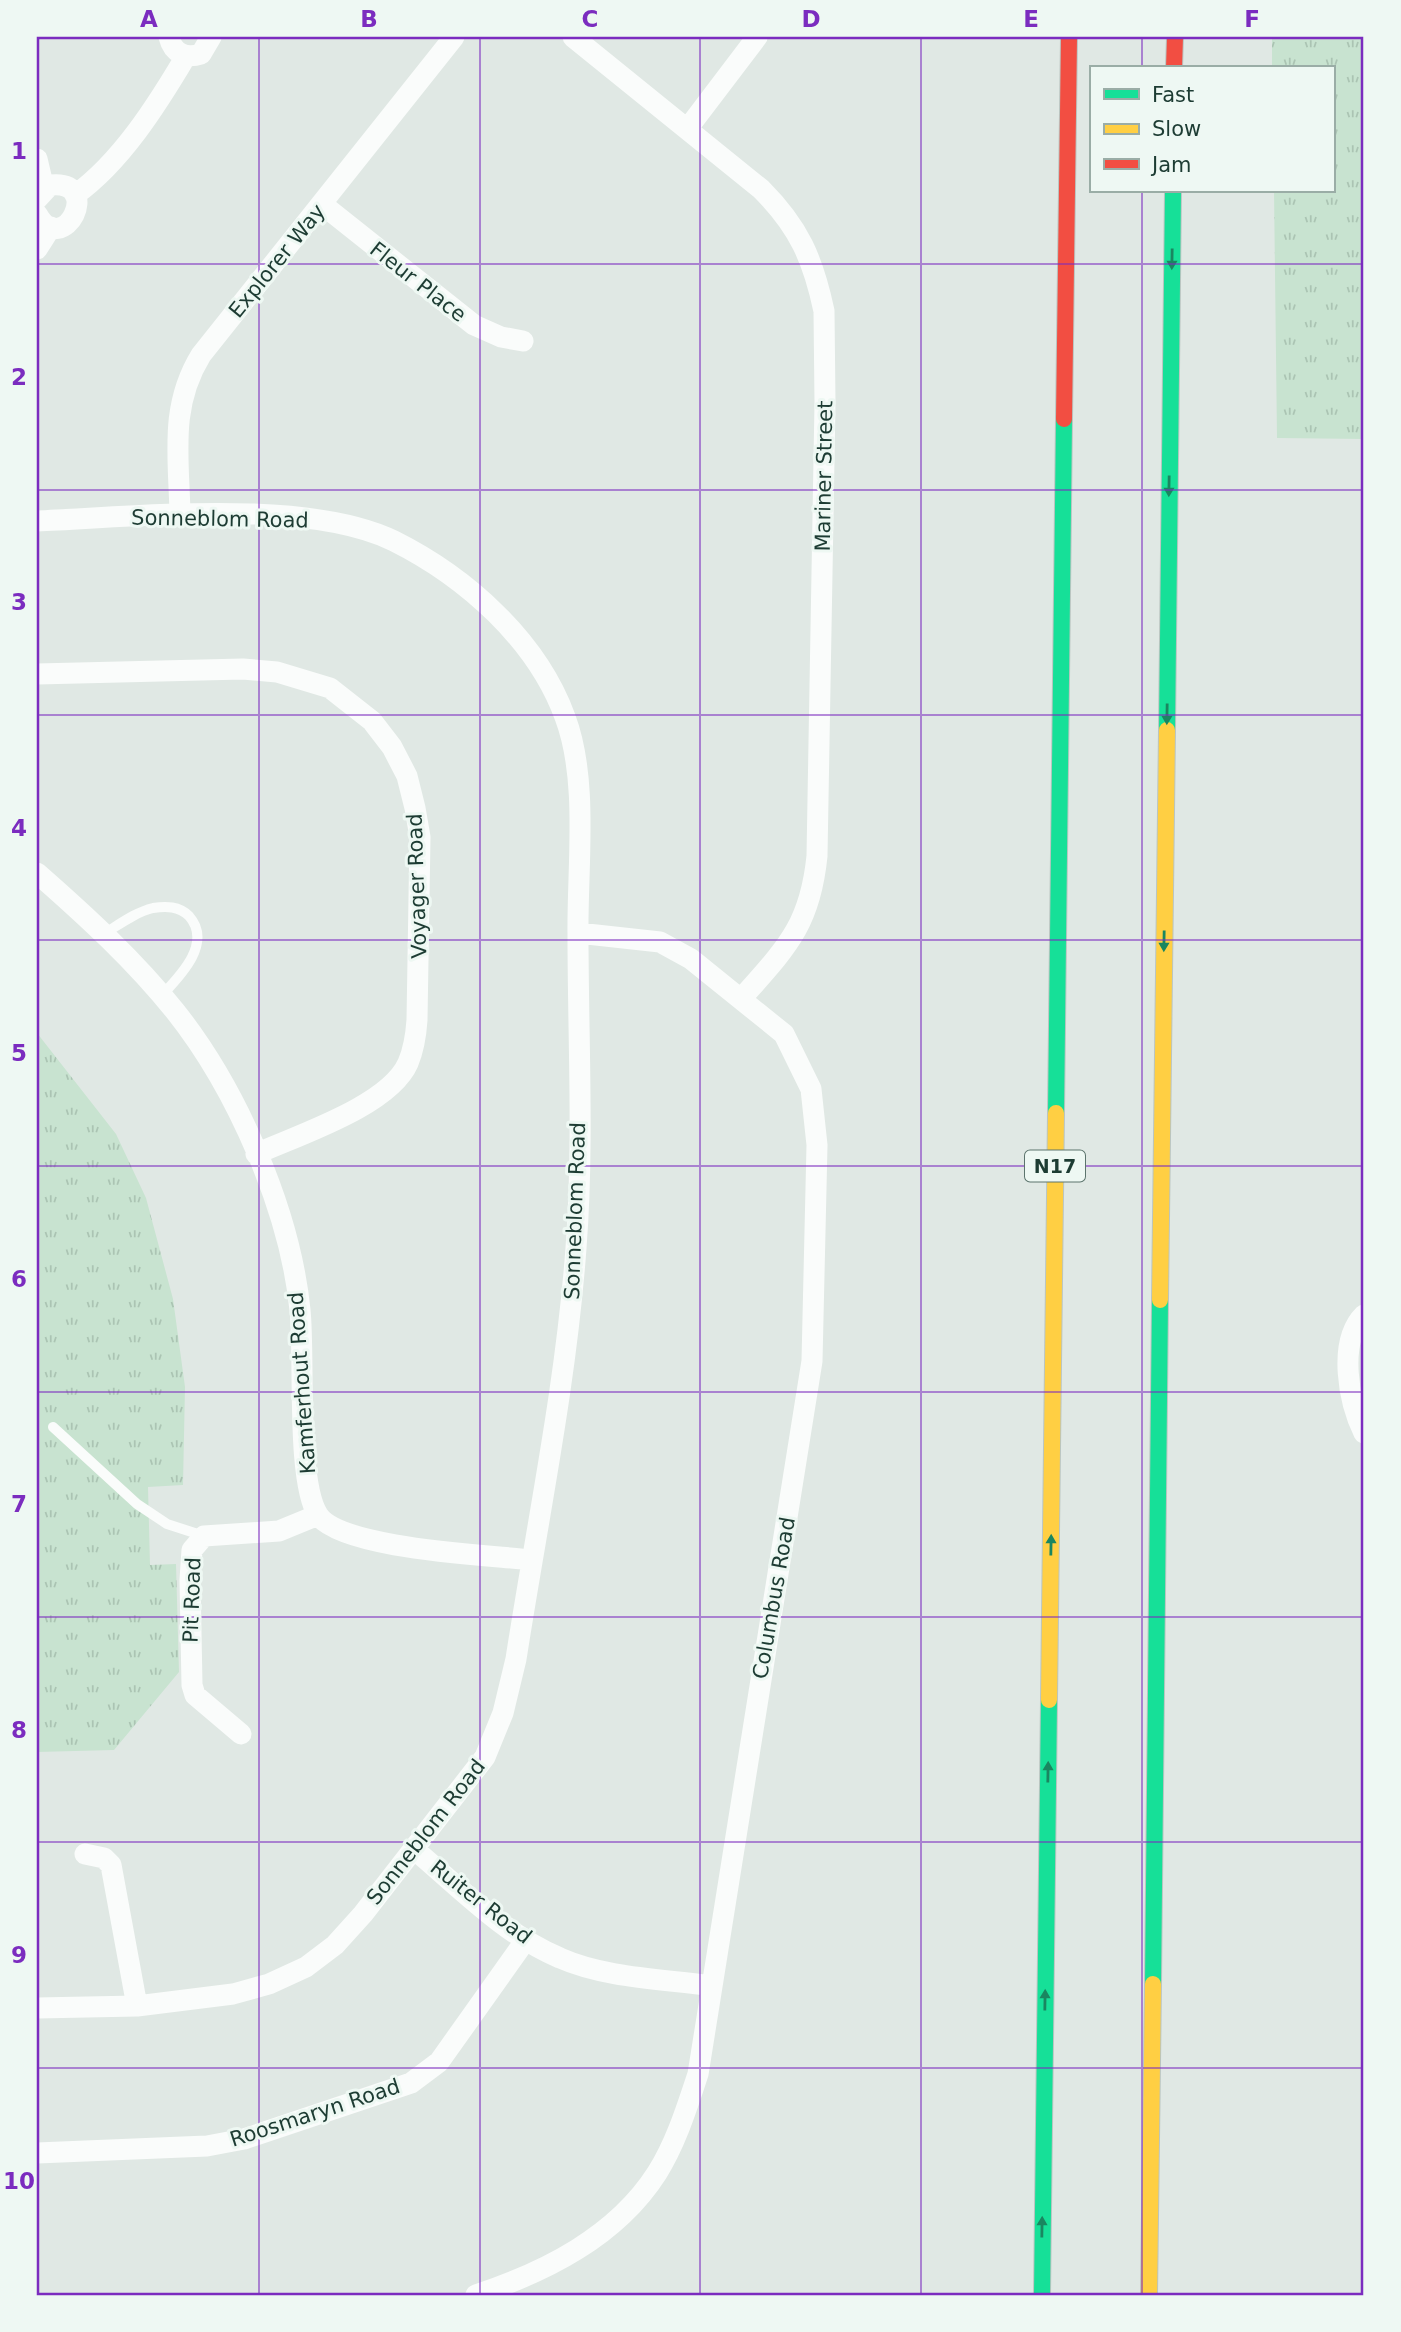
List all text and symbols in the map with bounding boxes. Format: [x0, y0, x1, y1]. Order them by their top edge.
text: A [140, 6, 158, 32]
text: B [360, 6, 378, 32]
text: C [582, 6, 598, 32]
text: D [801, 6, 821, 32]
text: E [1023, 6, 1039, 32]
text: F [1244, 6, 1260, 32]
legend [1090, 66, 1334, 192]
text: Fast [1152, 83, 1194, 107]
text: Slow [1152, 117, 1201, 141]
text: 1 [11, 138, 27, 164]
text: Jam [1150, 153, 1192, 177]
street label: Explorer Way [224, 200, 330, 322]
street label: Fleur Place [365, 237, 471, 327]
one-way arrow [1166, 248, 1178, 270]
text: 2 [11, 364, 27, 390]
street label: Mariner Street [811, 400, 837, 552]
one-way arrow [1163, 476, 1175, 498]
street label: Sonneblom Road [131, 505, 309, 533]
text: 3 [11, 589, 27, 615]
one-way arrow [1161, 703, 1173, 725]
street label: Voyager Road [402, 813, 432, 959]
text: 4 [11, 815, 27, 841]
one-way arrow [1158, 931, 1170, 953]
text: 5 [11, 1040, 27, 1066]
street label: Sonneblom Road [560, 1122, 590, 1300]
road number: N17 [1025, 1150, 1085, 1182]
text: 6 [11, 1266, 27, 1292]
street label: Kamferhout Road [284, 1291, 320, 1475]
text: 7 [11, 1491, 27, 1517]
street label: Columbus Road [748, 1515, 800, 1681]
one-way arrow [1045, 1533, 1056, 1555]
street label: Pit Road [179, 1557, 205, 1643]
text: 8 [11, 1717, 27, 1743]
street label: Sonneblom Road [362, 1755, 490, 1909]
one-way arrow [1042, 1761, 1054, 1783]
street label: Ruiter Road [426, 1855, 536, 1949]
text: 9 [11, 1942, 27, 1968]
one-way arrow [1039, 1988, 1051, 2010]
street label: Roosmaryn Road [227, 2074, 403, 2152]
text: 10 [3, 2168, 35, 2194]
one-way arrow [1037, 2216, 1048, 2238]

